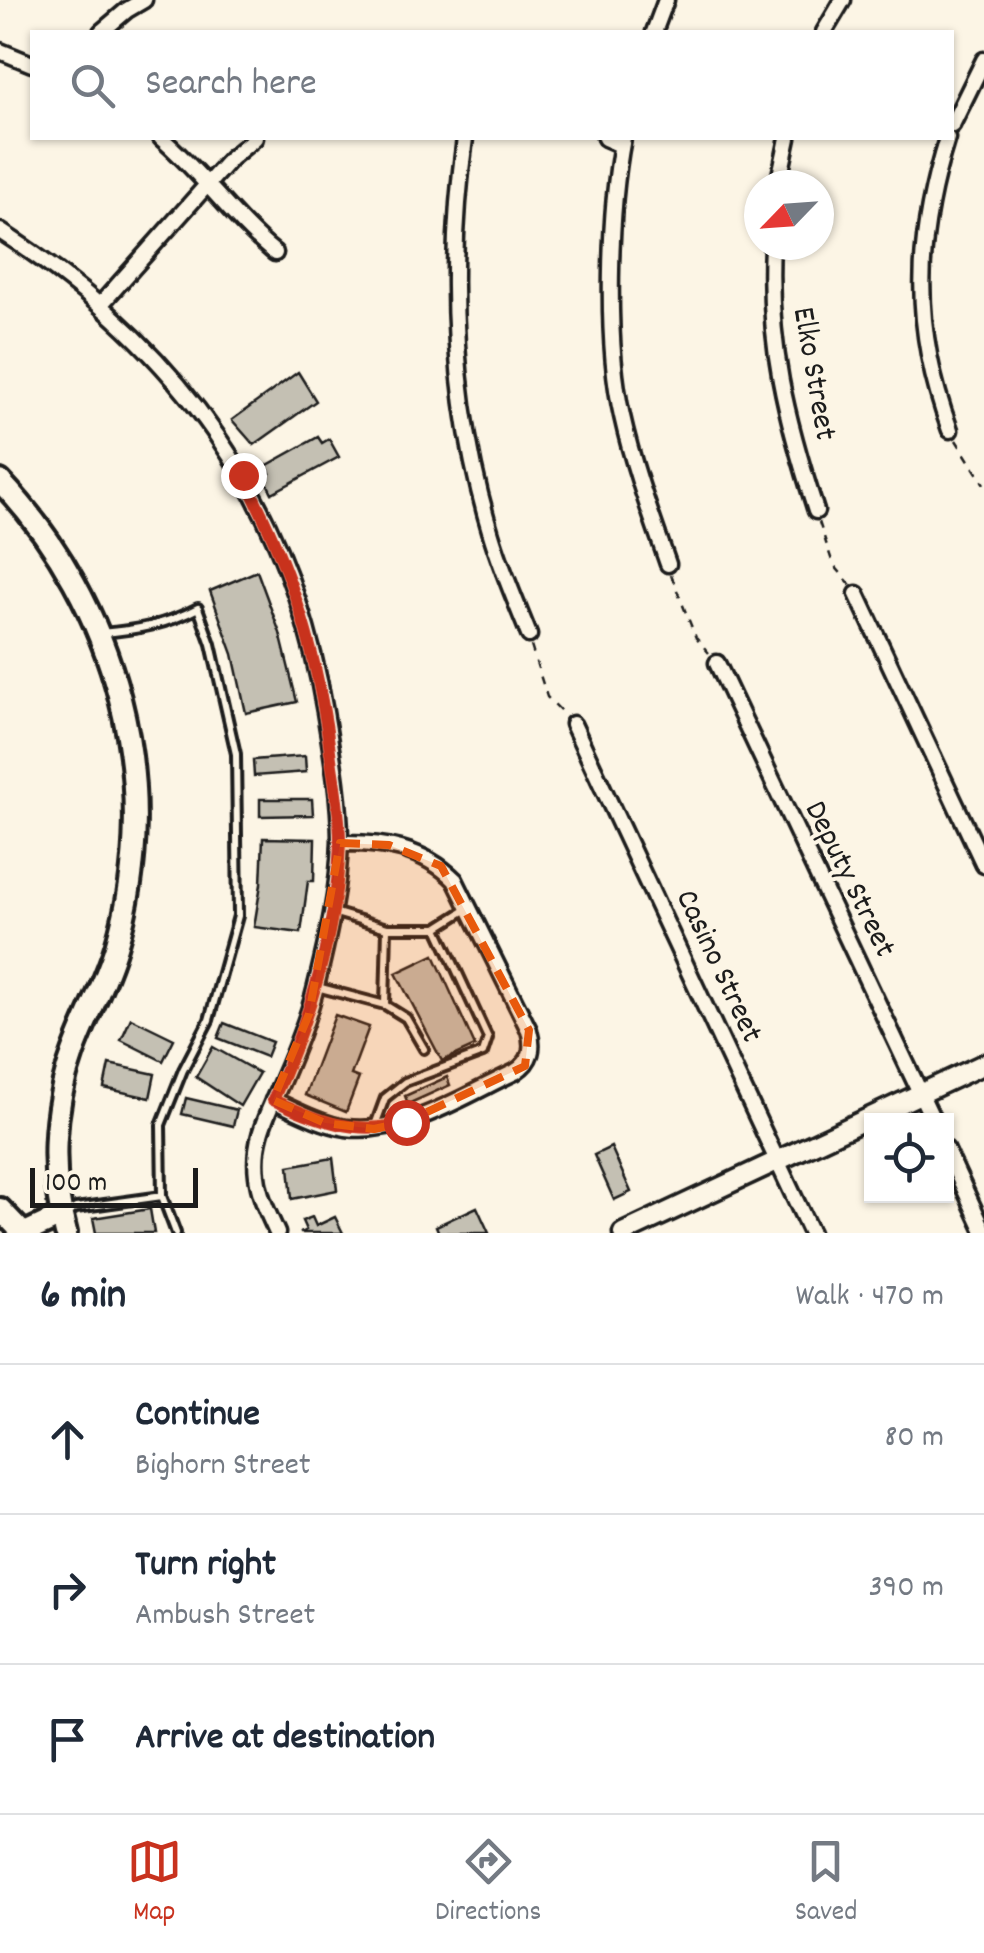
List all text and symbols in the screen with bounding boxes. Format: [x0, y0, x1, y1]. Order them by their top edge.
search box [30, 30, 954, 140]
icon: search [65, 58, 120, 113]
text: Search here [145, 58, 317, 113]
north arrow [744, 170, 834, 260]
street label: Elko Street [778, 304, 846, 444]
route end [221, 453, 267, 499]
street label: Deputy Street [790, 794, 906, 966]
street label: Casino Street [661, 883, 773, 1051]
route start [384, 1100, 430, 1146]
map controls [864, 1113, 954, 1203]
button: locate [864, 1113, 954, 1203]
scale bar [30, 1163, 198, 1208]
text: 100 m [45, 1165, 107, 1205]
text: 6 min [40, 1268, 126, 1328]
text: Walk · 470 m [796, 1275, 944, 1321]
text: Continue [135, 1389, 260, 1444]
icon: ahead [40, 1412, 95, 1467]
text: 80 m [884, 1416, 944, 1462]
text: Bighorn Street [135, 1444, 311, 1490]
text: Turn right [135, 1539, 276, 1594]
icon: right [40, 1562, 95, 1617]
text: 390 m [868, 1566, 944, 1612]
text: Ambush Street [135, 1594, 315, 1640]
icon: arrive [40, 1712, 95, 1767]
text: Arrive at destination [135, 1712, 435, 1767]
tab: Map [127, 1834, 182, 1934]
tab: Directions [435, 1834, 541, 1934]
tab: Saved [795, 1834, 857, 1934]

